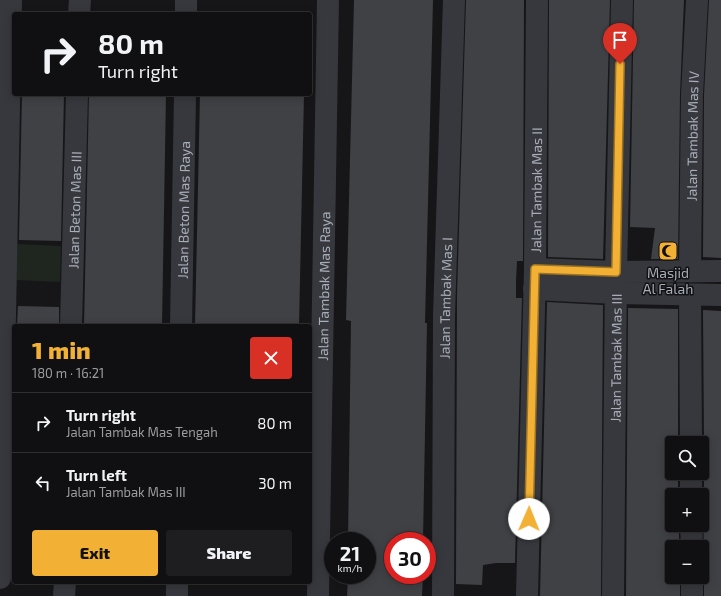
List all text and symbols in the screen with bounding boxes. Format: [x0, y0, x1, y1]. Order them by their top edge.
pin [603, 23, 637, 64]
text: 80 m [98, 26, 164, 60]
icon: right [32, 28, 84, 80]
icon: arrive [609, 29, 631, 51]
text: Turn right [98, 60, 178, 82]
street label: Jalan Tambak Mas IV [682, 70, 702, 201]
street label: Jalan Tambak Mas II [527, 127, 545, 253]
street label: Jalan Beton Mas Raya [173, 141, 193, 279]
street label: Jalan Beton Mas III [64, 151, 84, 269]
street label: Jalan Tambak Mas Raya [313, 211, 333, 361]
street label: Jalan Tambak Mas I [435, 237, 455, 359]
mosque icon: Masjid Al Falah [657, 240, 679, 262]
place label: Masjid Al Falah [643, 264, 693, 297]
street label: Jalan Tambak Mas III [606, 293, 624, 423]
text: 1 min [32, 335, 91, 364]
button: close [250, 337, 292, 379]
text: 180 m · 16:21 [32, 365, 104, 381]
text: Turn right [66, 406, 136, 424]
icon: right [32, 412, 54, 434]
text: 80 m [257, 414, 292, 432]
text: Jalan Tambak Mas Tengah [66, 424, 218, 440]
map controls [665, 436, 709, 584]
button: search [665, 436, 709, 480]
text: Turn left [66, 466, 127, 484]
icon: left [32, 472, 54, 494]
text: 30 m [258, 474, 292, 492]
text: Jalan Tambak Mas III [66, 484, 186, 500]
button: + [665, 488, 709, 532]
position arrow [508, 498, 550, 540]
button: Exit [32, 530, 158, 576]
button: Share [166, 530, 292, 576]
speed limit sign: 30 [384, 532, 436, 584]
button: − [665, 540, 709, 584]
text: 21 [340, 541, 360, 565]
text: km/h [338, 562, 362, 574]

